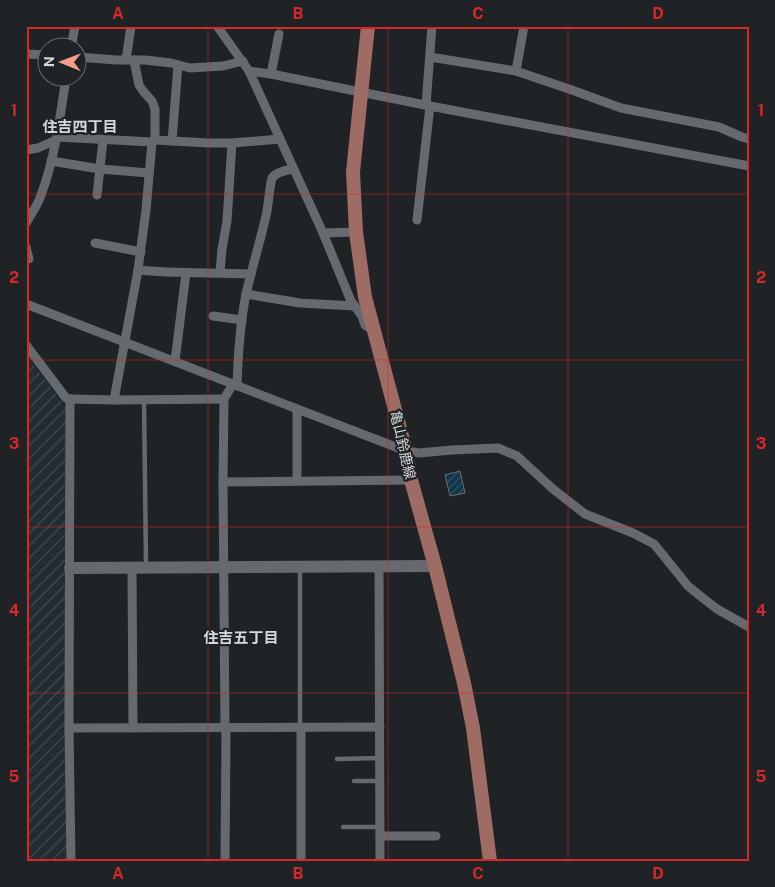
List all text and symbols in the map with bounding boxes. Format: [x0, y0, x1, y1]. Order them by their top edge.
text: A [112, 4, 124, 23]
text: B [293, 4, 304, 23]
text: C [472, 4, 484, 23]
text: D [652, 4, 664, 23]
north arrow [38, 38, 88, 88]
text: N [41, 56, 57, 67]
text: 1 [11, 101, 17, 120]
text: 1 [758, 101, 764, 120]
district label: 住吉四丁目 [42, 118, 118, 135]
text: 2 [9, 268, 19, 287]
text: 2 [756, 268, 766, 287]
street label: 亀山鈴鹿線 [387, 409, 419, 481]
text: 3 [9, 434, 19, 453]
text: 3 [756, 434, 766, 453]
text: 4 [9, 601, 20, 620]
text: 4 [756, 601, 767, 620]
district label: 住吉五丁目 [203, 629, 279, 646]
text: 5 [9, 767, 20, 786]
text: 5 [756, 767, 767, 786]
text: A [112, 864, 124, 883]
text: B [293, 864, 304, 883]
text: C [472, 864, 484, 883]
text: D [652, 864, 664, 883]

